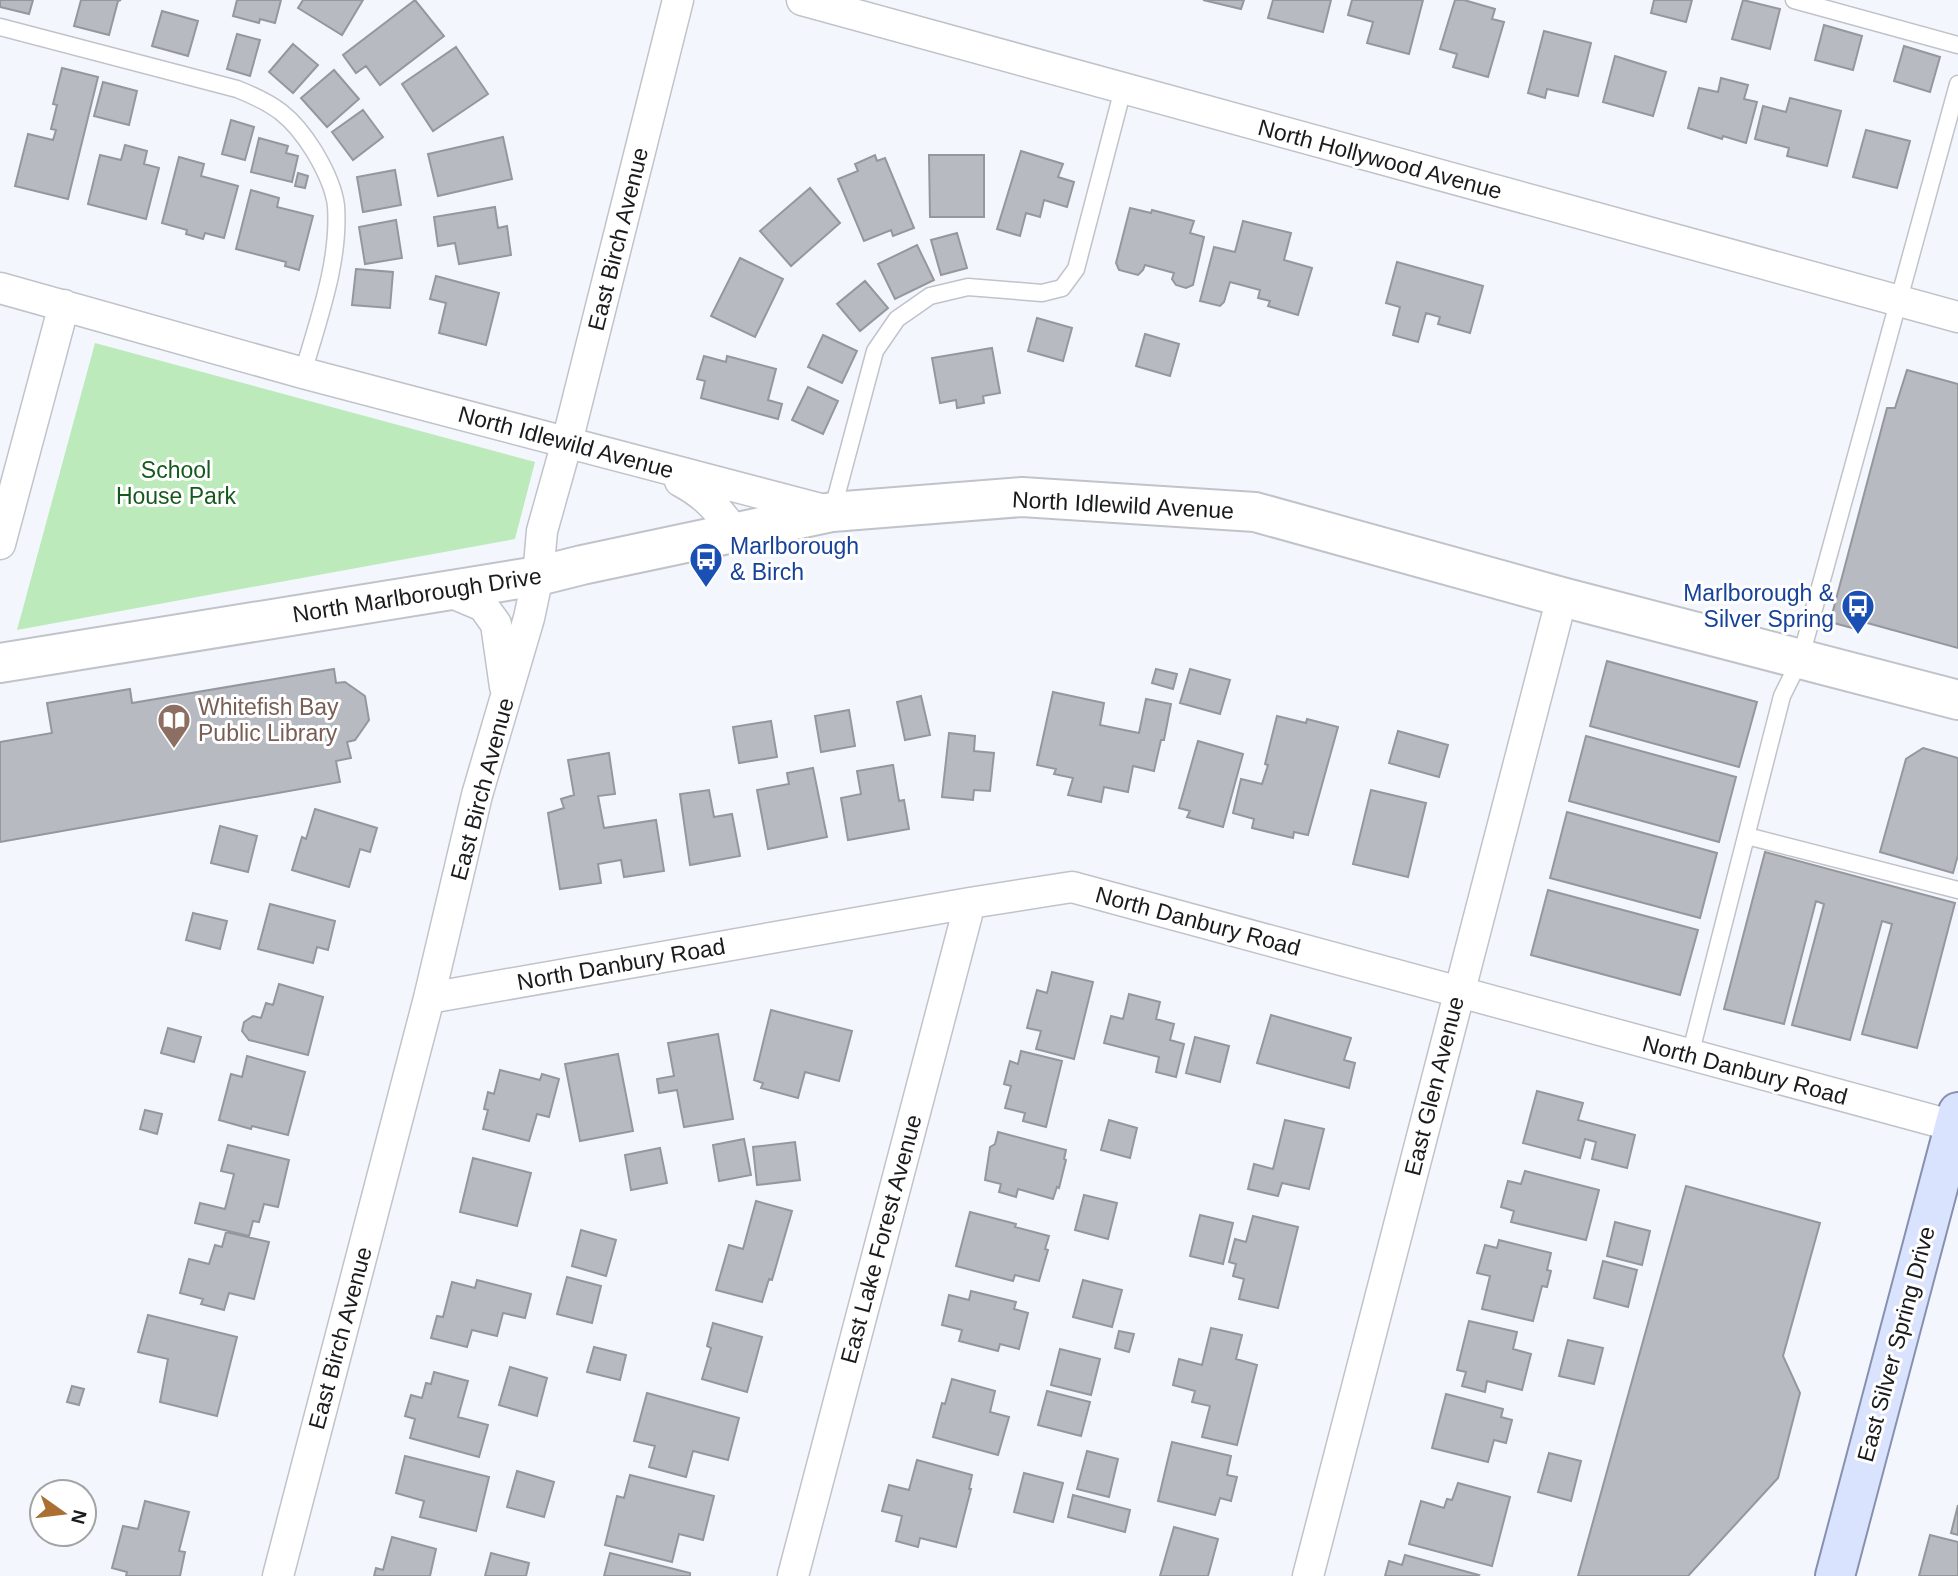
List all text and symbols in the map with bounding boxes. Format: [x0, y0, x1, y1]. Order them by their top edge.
street label: North Hollywood Avenue [1255, 114, 1505, 204]
street label: East Birch Avenue [583, 145, 653, 333]
street label: North Idlewild Avenue [455, 401, 677, 483]
park label: School House Park [116, 457, 237, 509]
street label: North Idlewild Avenue [1011, 486, 1235, 524]
place label: Marlborough & Birch [730, 533, 859, 585]
bus stop icon: Marlborough & Birch [687, 540, 725, 589]
street label: North Marlborough Drive [291, 562, 543, 628]
place label: Marlborough & Silver Spring [1683, 580, 1834, 632]
bus stop icon: Marlborough & Silver Spring [1839, 587, 1877, 636]
place label: Whitefish Bay Public Library [198, 694, 339, 746]
street label: East Birch Avenue [445, 695, 519, 883]
library icon: Whitefish Bay Public Library [155, 701, 193, 750]
street label: North Danbury Road [1093, 881, 1303, 961]
street label: North Danbury Road [515, 933, 727, 995]
street label: East Glen Avenue [1399, 994, 1469, 1178]
street label: North Danbury Road [1640, 1030, 1850, 1110]
street label: East Lake Forest Avenue [835, 1112, 927, 1366]
street label: East Silver Spring Drive [1852, 1223, 1940, 1465]
street label: East Birch Avenue [303, 1244, 377, 1432]
north arrow [28, 1478, 98, 1548]
text: N [67, 1508, 91, 1526]

